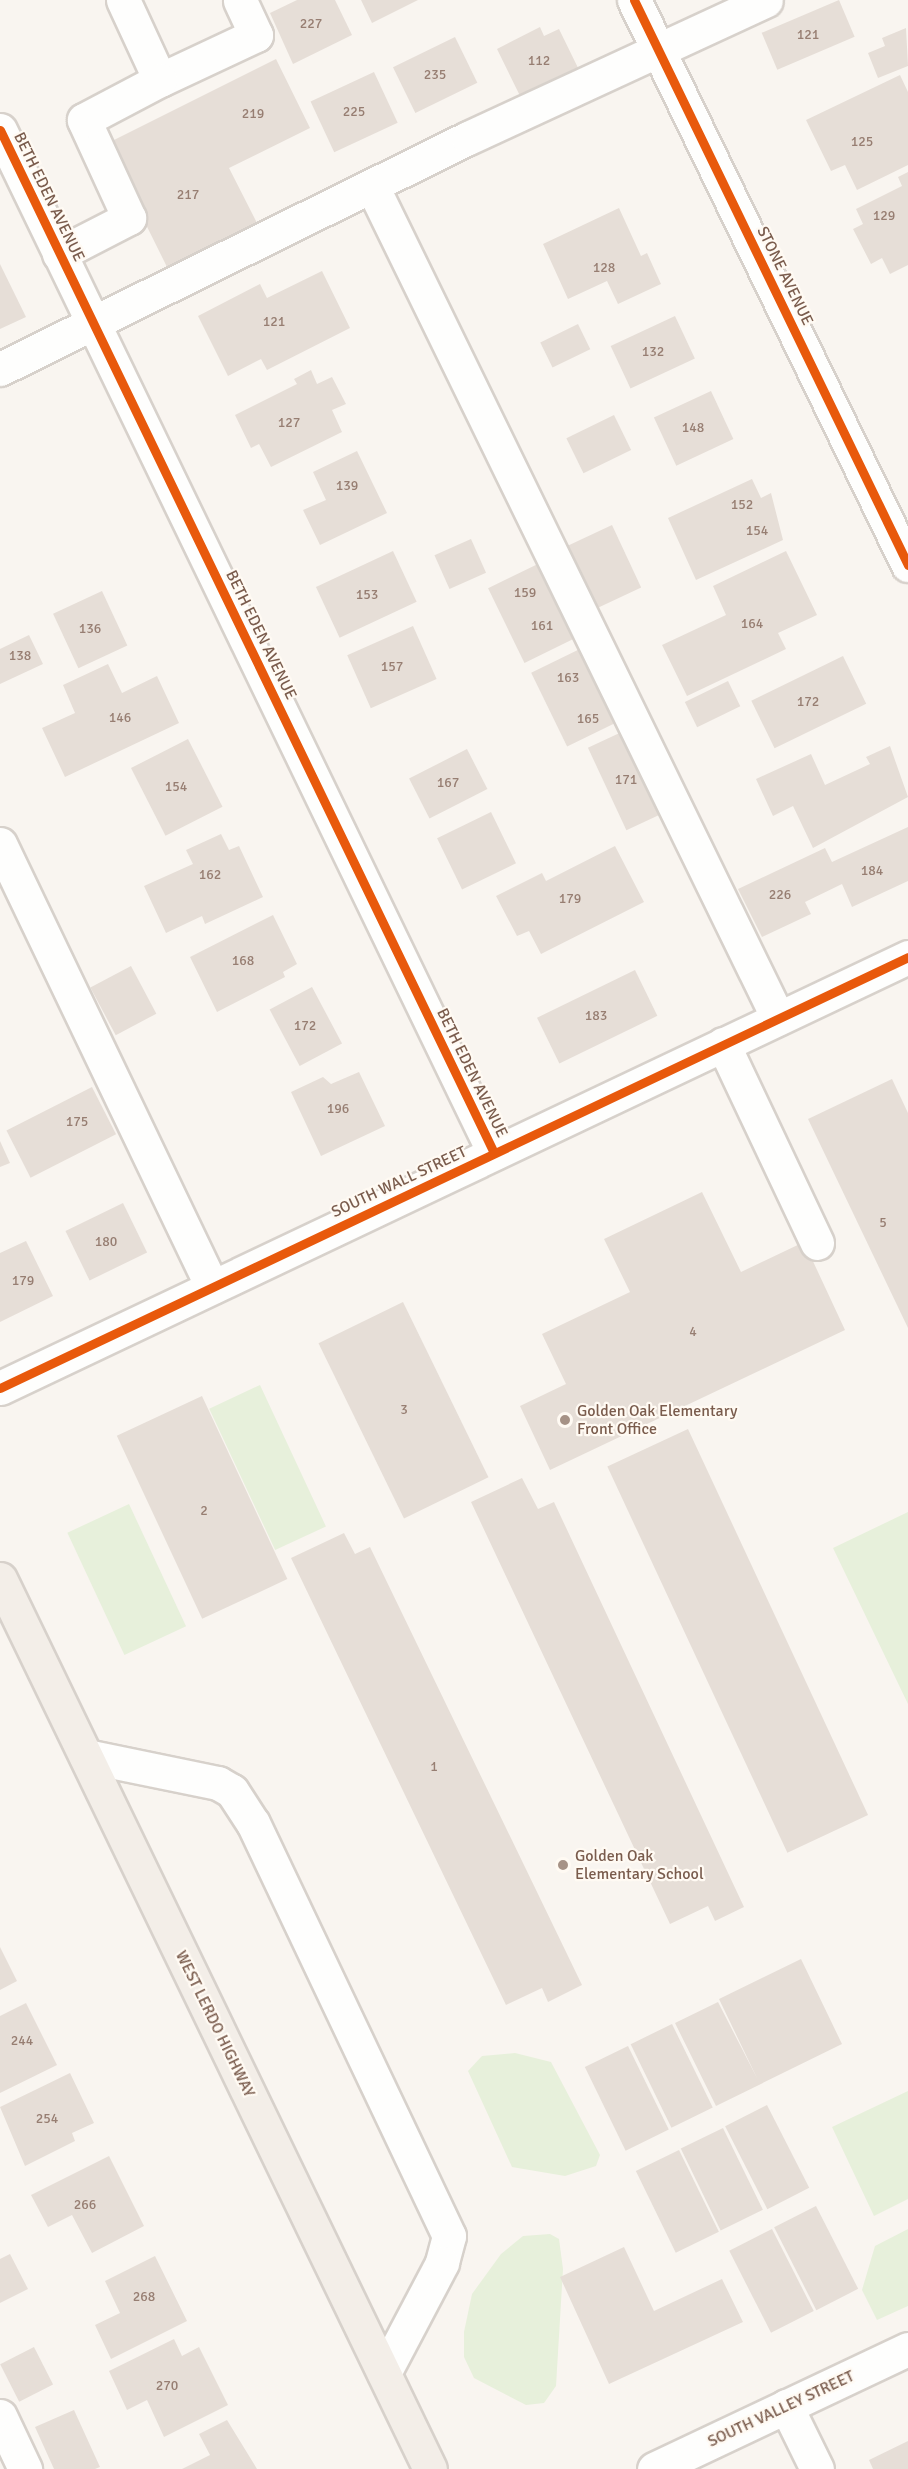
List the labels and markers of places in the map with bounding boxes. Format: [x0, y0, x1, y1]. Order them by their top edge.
place label: Golden Oak Elementary Front Office [577, 1401, 737, 1439]
marker: Golden Oak Elementary Front Office [558, 1413, 572, 1427]
place label: Golden Oak Elementary School [575, 1846, 704, 1884]
marker: Golden Oak Elementary School [556, 1858, 570, 1872]

